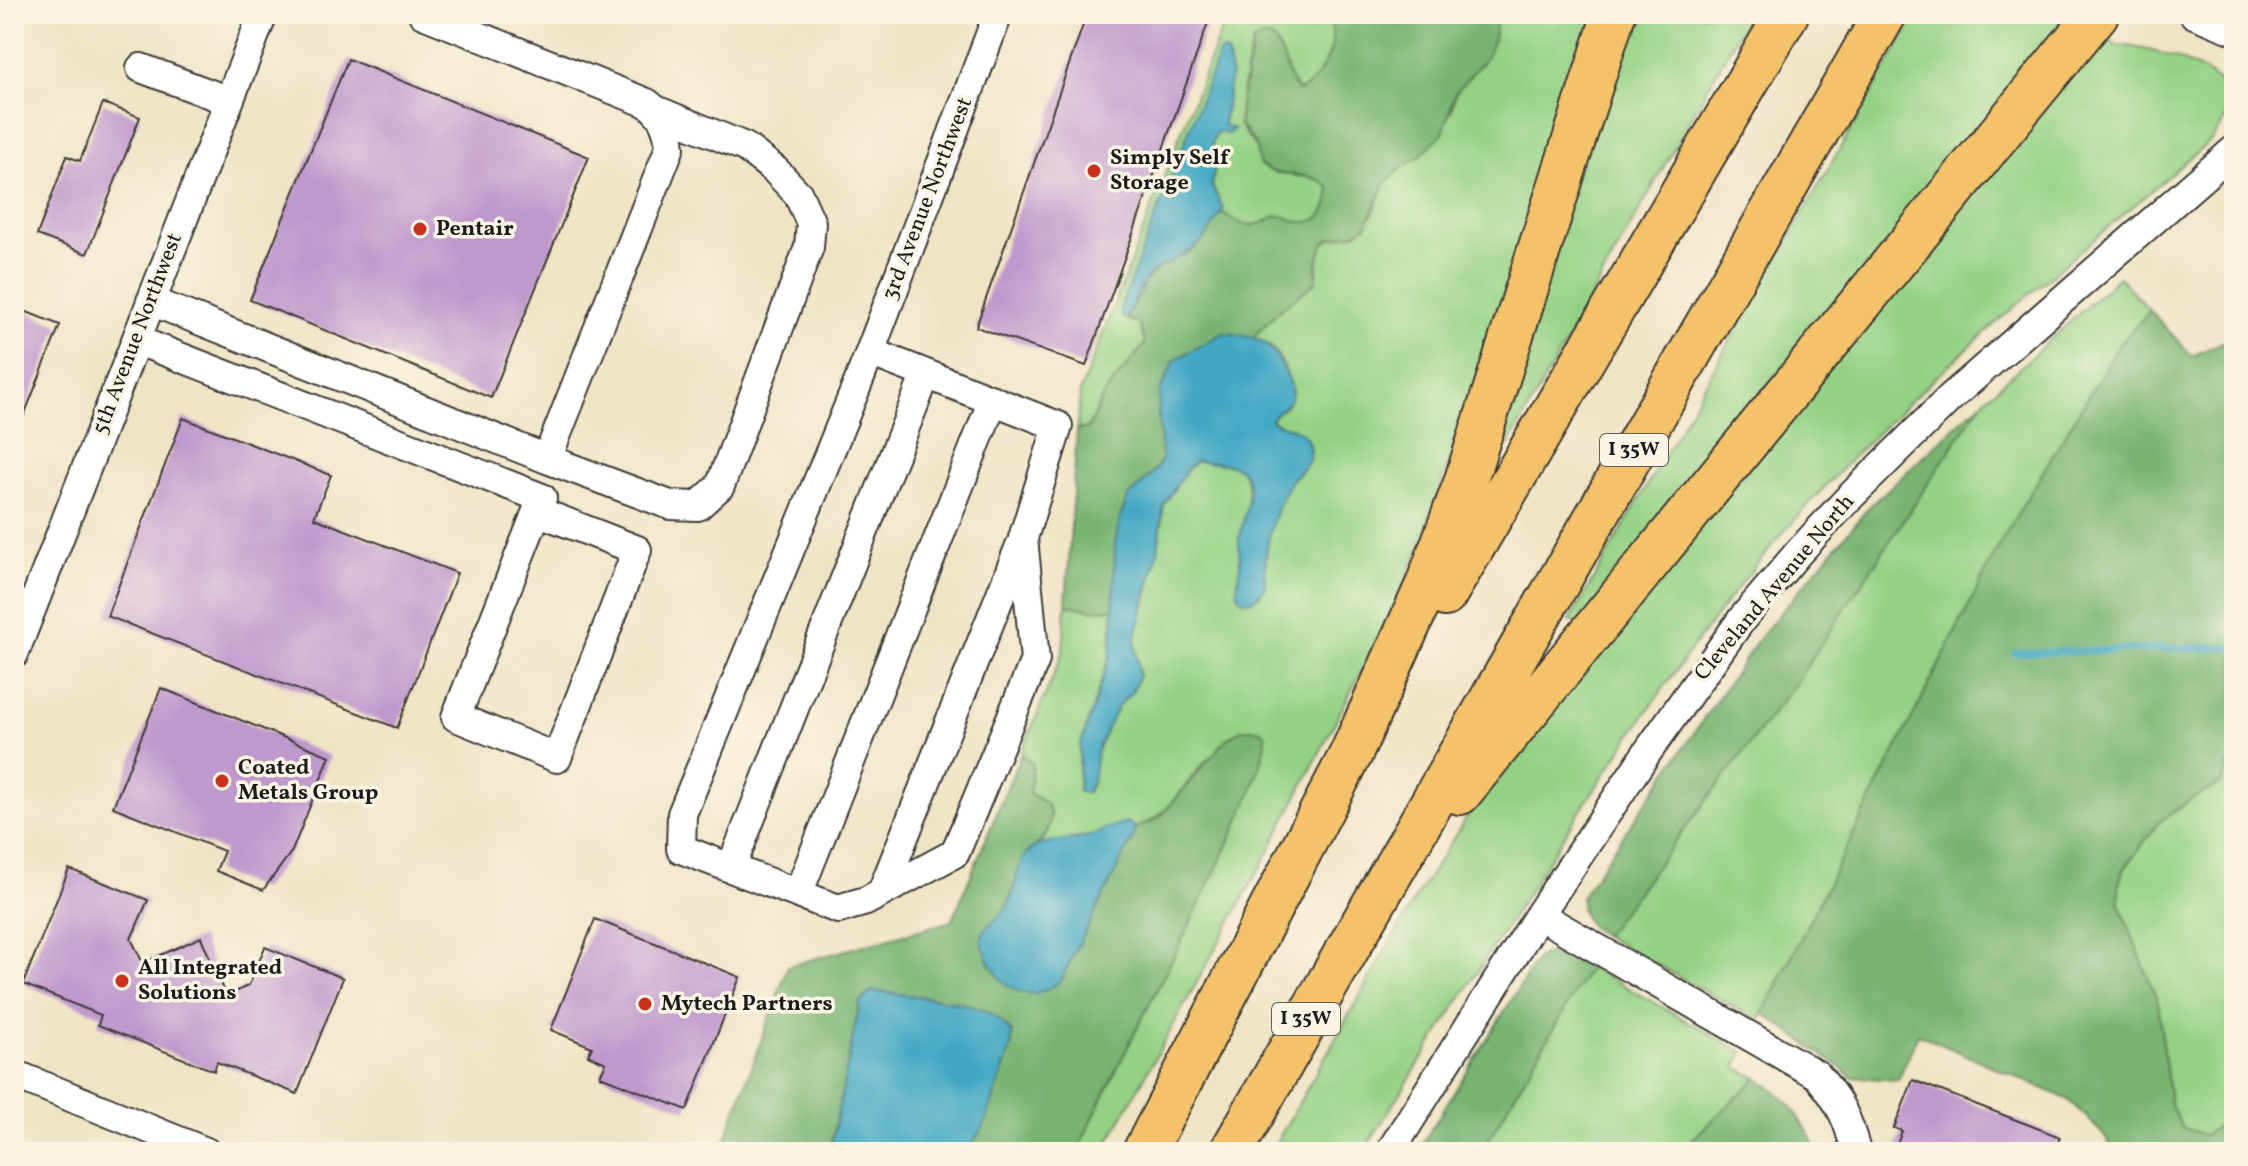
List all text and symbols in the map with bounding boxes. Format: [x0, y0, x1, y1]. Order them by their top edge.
street label: 3rd Avenue Northwest [875, 93, 981, 305]
place label: Simply Self Storage [1110, 143, 1231, 199]
marker: Simply Self Storage [1085, 162, 1103, 180]
place label: Pentair [436, 214, 514, 245]
marker: Pentair [411, 220, 429, 238]
street label: 5th Avenue Northwest [85, 228, 191, 439]
road number: I 35W [1600, 434, 1668, 466]
street label: Cleveland Avenue North [1688, 488, 1862, 688]
place label: Coated Metals Group [238, 753, 379, 809]
marker: Coated Metals Group [213, 772, 231, 790]
place label: All Integrated Solutions [138, 953, 282, 1009]
marker: All Integrated Solutions [113, 972, 131, 990]
place label: Mytech Partners [661, 989, 833, 1020]
marker: Mytech Partners [636, 995, 654, 1013]
road number: I 35W [1272, 1003, 1340, 1035]

